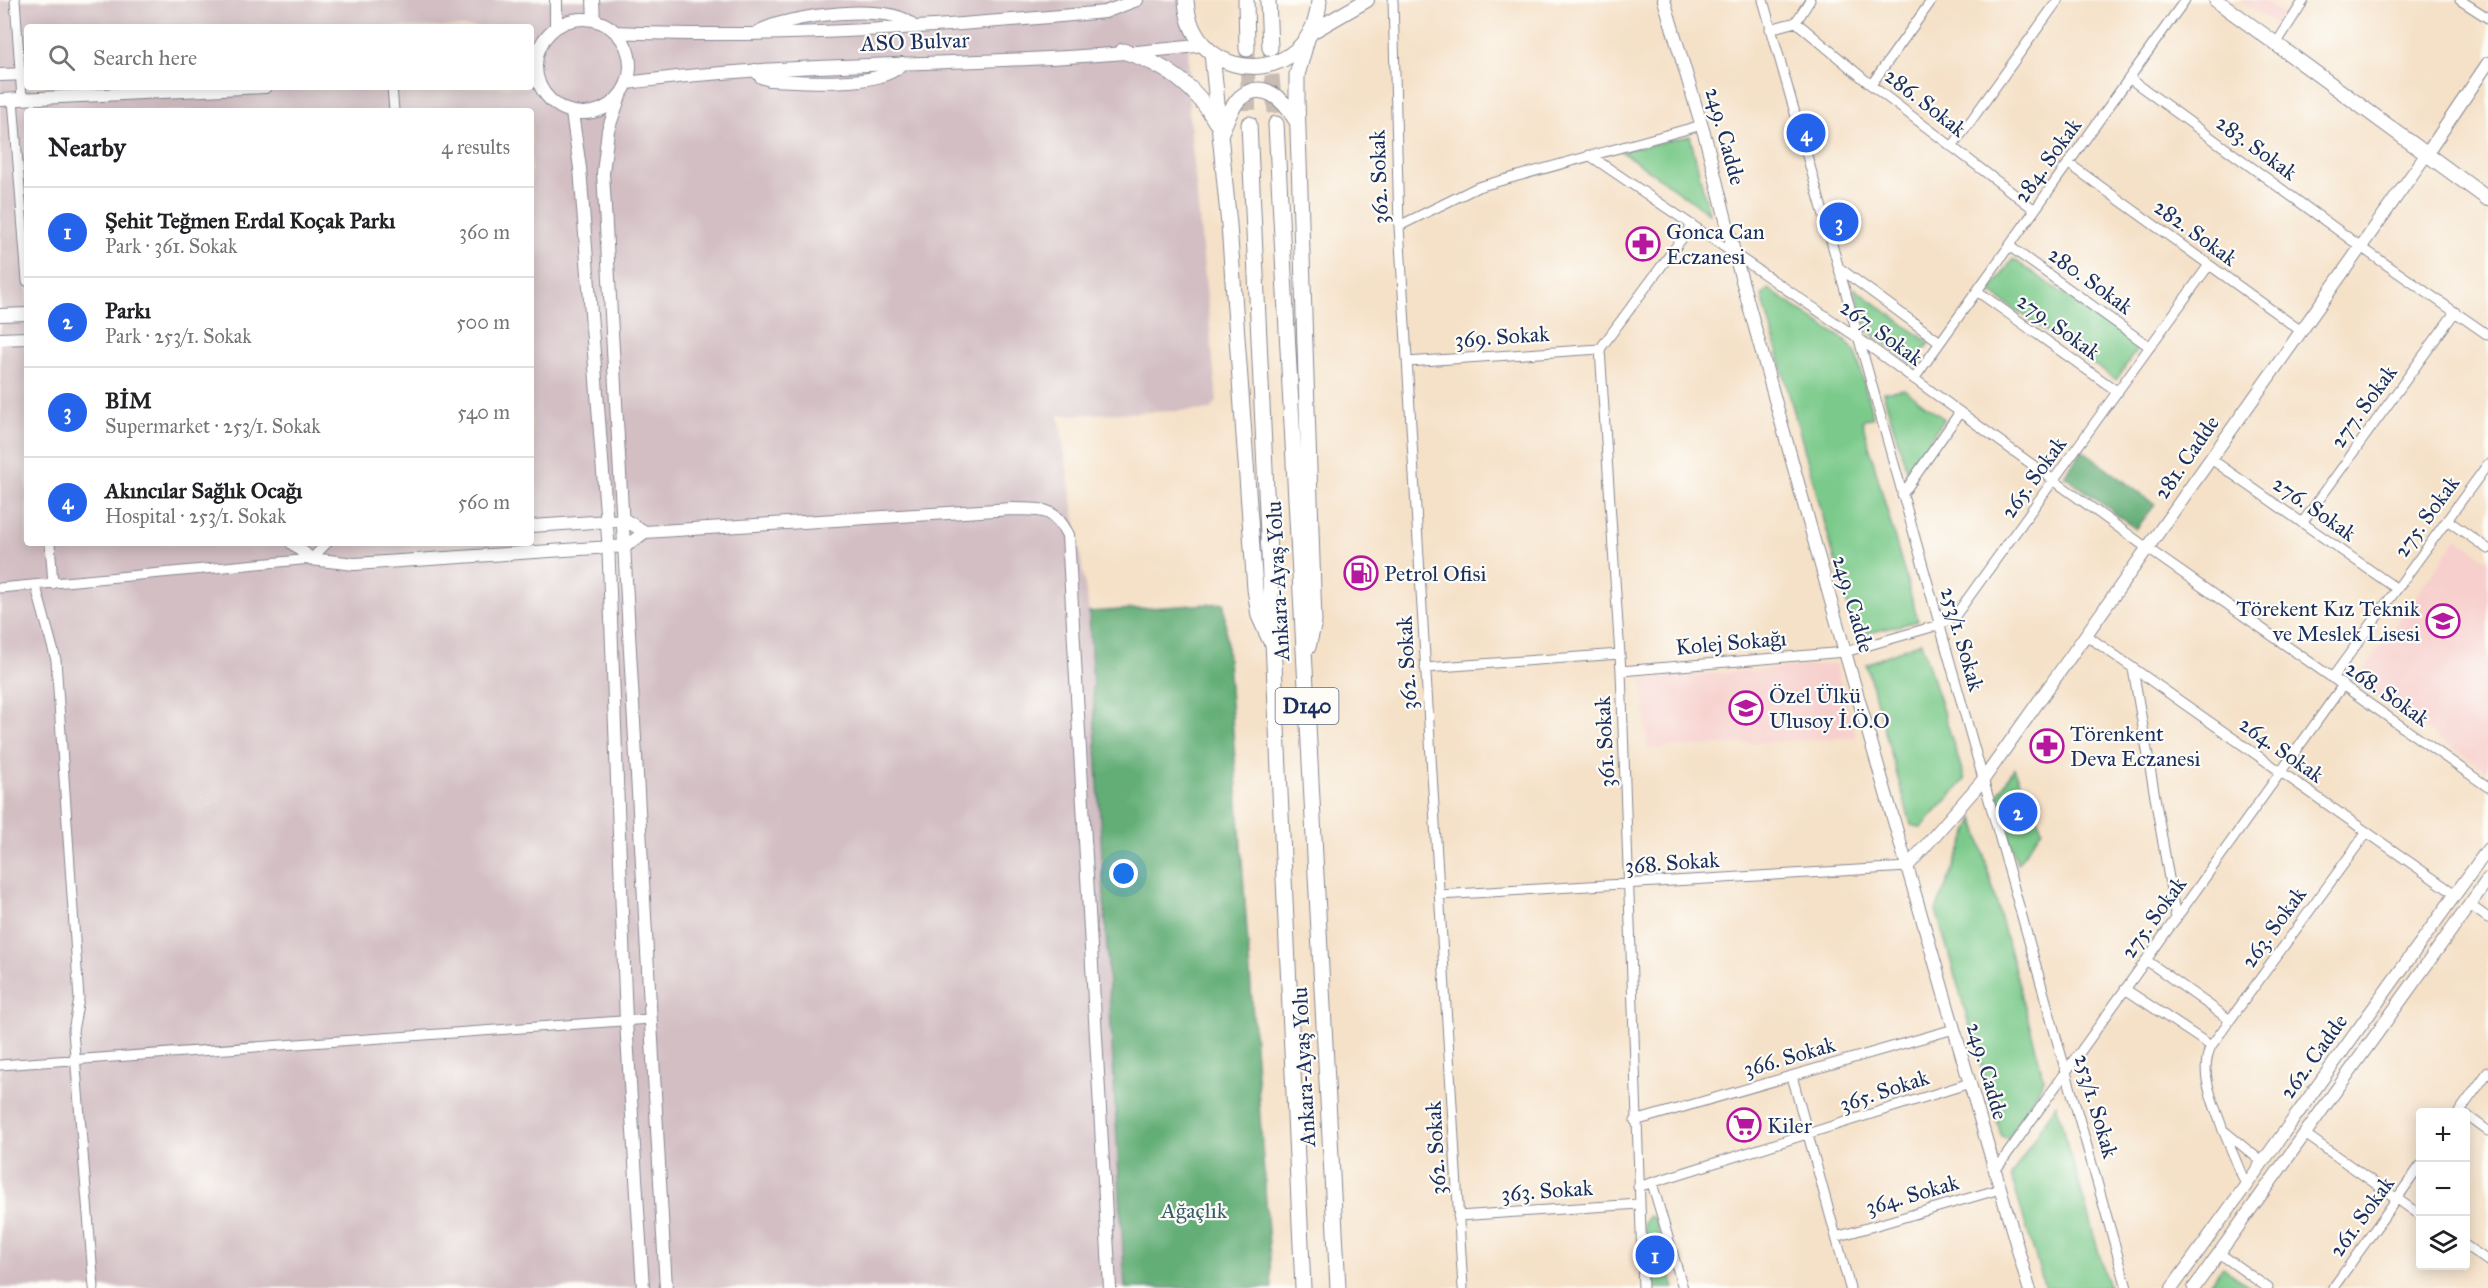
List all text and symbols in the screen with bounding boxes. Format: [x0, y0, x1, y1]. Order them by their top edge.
search box [24, 24, 534, 90]
street label: ASO Bulvar [859, 26, 971, 57]
icon: search [45, 41, 78, 74]
text: Search here [93, 44, 197, 71]
street label: 286. Sokak [1879, 62, 1973, 143]
street label: 249. Cadde [1700, 84, 1751, 188]
street label: 283. Sokak [2211, 109, 2303, 186]
pin: 4 [1786, 110, 1826, 156]
street label: 284. Sokak [2008, 112, 2088, 208]
street label: 362. Sokak [1363, 129, 1394, 225]
text: Nearby [48, 131, 126, 163]
text: 4 results [441, 135, 510, 159]
street label: 282. Sokak [2149, 193, 2243, 272]
pin: 3 [1820, 200, 1858, 244]
text: Şehit Teğmen Erdal Koçak Parkı [105, 207, 395, 234]
place label: Gonca Can Eczanesi [1666, 218, 1765, 270]
text: 1 [64, 220, 71, 244]
text: 360 m [459, 220, 510, 244]
pharmacy icon: Gonca Can Eczanesi [1625, 226, 1661, 262]
text: Park · 361. Sokak [105, 234, 237, 258]
street label: 280. Sokak [2043, 241, 2139, 321]
street label: 279. Sokak [2012, 287, 2106, 366]
street label: 267. Sokak [1835, 293, 1929, 372]
text: Parkı [105, 297, 151, 324]
text: 2 [63, 310, 72, 334]
text: 500 m [456, 310, 510, 334]
street label: 369. Sokak [1454, 320, 1551, 353]
text: Park · 253/1. Sokak [105, 324, 252, 348]
street label: 277. Sokak [2324, 359, 2403, 453]
text: BİM [105, 387, 152, 414]
text: 3 [64, 400, 72, 424]
text: 540 m [457, 400, 510, 424]
street label: 281. Cadde [2148, 410, 2225, 504]
text: Supermarket · 253/1. Sokak [105, 414, 321, 438]
street label: 265. Sokak [1995, 430, 2073, 524]
street label: 276. Sokak [2268, 470, 2362, 547]
street label: 275. Sokak [2388, 470, 2466, 562]
text: Akıncılar Sağlık Ocağı [105, 477, 302, 504]
text: 4 [62, 490, 73, 514]
text: 560 m [458, 490, 510, 514]
street label: Ankara-Ayaş Yolu [1260, 500, 1295, 663]
text: Hospital · 253/1. Sokak [105, 504, 286, 528]
street label: 249. Cadde [1827, 552, 1880, 656]
fuel station icon: Petrol Ofisi [1343, 555, 1379, 591]
place label: Petrol Ofisi [1384, 560, 1487, 587]
street label: 253/1. Sokak [1935, 584, 1990, 695]
place label: Törekent Kız Teknik ve Meslek Lisesi [2236, 595, 2421, 647]
school or university icon: Törekent Kız Teknik ve Meslek Lisesi [2425, 603, 2461, 639]
street label: 362. Sokak [1391, 614, 1422, 711]
street label: Kolej Sokağı [1674, 624, 1788, 661]
street label: 268. Sokak [2340, 655, 2436, 733]
place label: Özel Ülkü Ulusoy İ.Ö.O [1769, 682, 1890, 734]
road number: D140 [1276, 688, 1338, 724]
school or university icon: Özel Ülkü Ulusoy İ.Ö.O [1728, 690, 1764, 726]
street label: 361. Sokak [1589, 695, 1620, 788]
street label: 264. Sokak [2234, 710, 2330, 789]
place label: Törenkent Deva Eczanesi [2070, 720, 2201, 772]
pharmacy icon: Törenkent Deva Eczanesi [2029, 728, 2065, 764]
pin: 2 [1998, 790, 2038, 834]
street label: 368. Sokak [1624, 846, 1721, 879]
your location [1109, 859, 1138, 888]
street label: 275. Sokak [2115, 871, 2193, 963]
street label: 263. Sokak [2235, 881, 2312, 973]
street label: Ankara-Ayaş Yolu [1286, 986, 1321, 1149]
street label: 262. Cadde [2274, 1009, 2353, 1104]
street label: 249. Cadde [1961, 1019, 2014, 1123]
street label: 366. Sokak [1740, 1030, 1839, 1082]
street label: 253/1. Sokak [2069, 1051, 2124, 1162]
street label: 365. Sokak [1836, 1063, 1933, 1118]
street label: 362. Sokak [1420, 1099, 1451, 1196]
supermarket icon: Kiler [1726, 1107, 1762, 1143]
map controls [2416, 1108, 2470, 1270]
button: + [2416, 1108, 2470, 1162]
place label: Kiler [1767, 1112, 1813, 1139]
button: − [2416, 1162, 2470, 1216]
street label: 364. Sokak [1862, 1168, 1963, 1221]
street label: 261. Sokak [2323, 1170, 2400, 1262]
street label: 363. Sokak [1500, 1174, 1594, 1207]
park label: Ağaçlık [1160, 1197, 1228, 1224]
button: layers [2416, 1216, 2470, 1270]
pin: 1 [1636, 1232, 1674, 1278]

